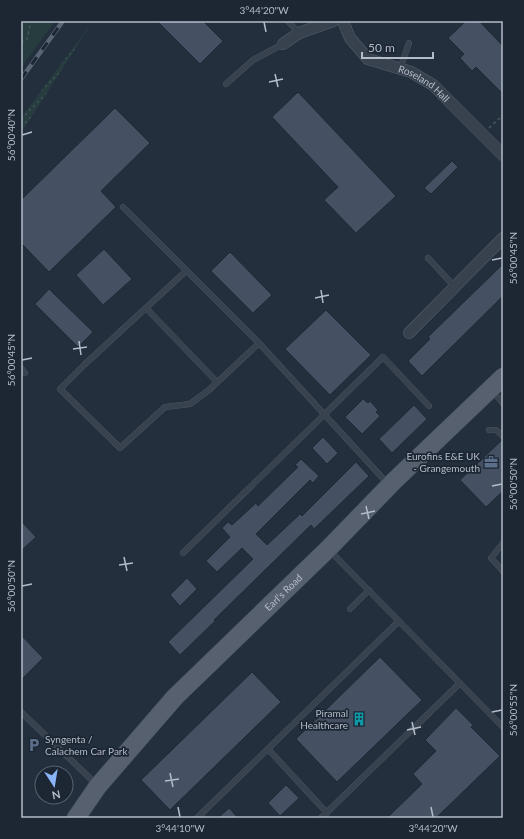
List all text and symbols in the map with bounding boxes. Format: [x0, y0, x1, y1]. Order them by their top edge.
text: 3°44'20"W [239, 4, 289, 16]
scale bar [362, 34, 433, 60]
text: 50 m [368, 40, 395, 55]
street label: Roseland Hall [397, 63, 452, 104]
text: 56°00'40"N [5, 109, 17, 161]
text: 56°00'45"N [507, 232, 519, 284]
text: 56°00'45"N [5, 334, 17, 386]
place label: Eurofins E&E UK - Grangemouth [406, 450, 480, 474]
office icon: Eurofins E&E UK - Grangemouth [483, 454, 499, 470]
text: 56°00'50"N [507, 458, 519, 510]
text: 56°00'50"N [5, 560, 17, 612]
street label: Earl's Road [262, 571, 305, 613]
text: 56°00'55"N [507, 684, 519, 736]
place label: Piramal Healthcare [300, 707, 348, 731]
building icon: Piramal Healthcare [351, 711, 367, 727]
place label: Syngenta / Calachem Car Park [45, 733, 128, 757]
parking icon: Syngenta / Calachem Car Park [26, 737, 42, 753]
north arrow [34, 765, 74, 805]
text: N [51, 788, 62, 803]
text: 3°44'10"W [155, 822, 205, 834]
text: 3°44'20"W [408, 822, 458, 834]

